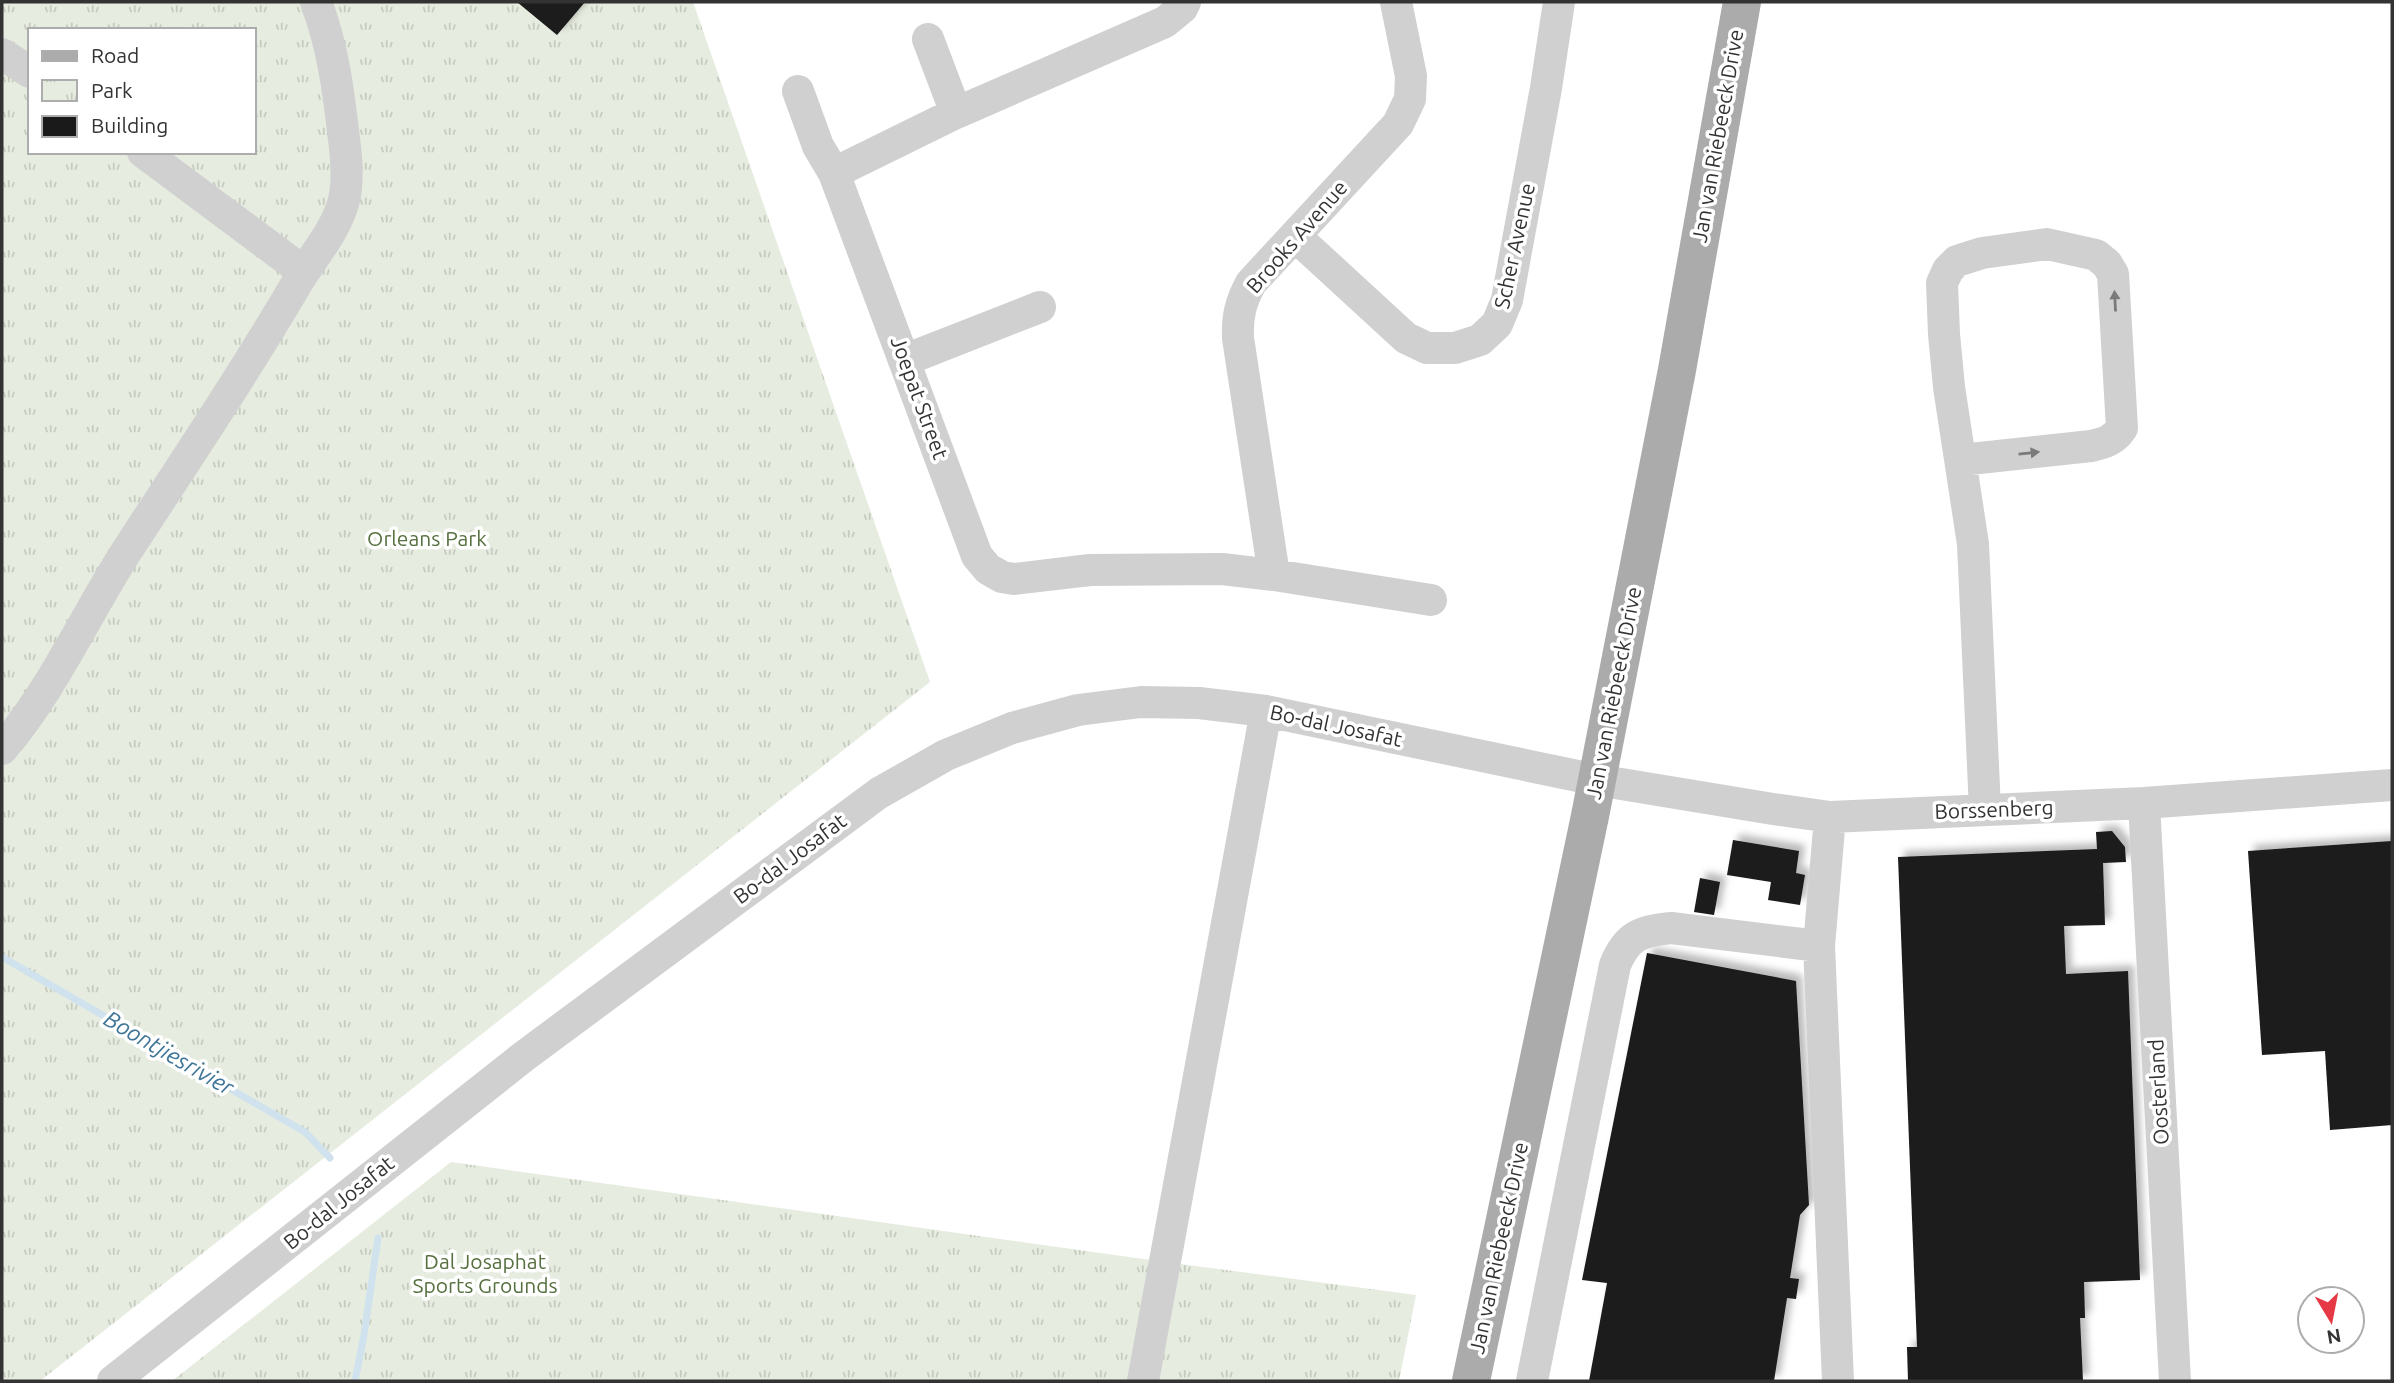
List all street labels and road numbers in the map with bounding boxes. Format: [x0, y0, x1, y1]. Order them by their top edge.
street label: Jan van Riebeeck Drive [1686, 27, 1748, 244]
street label: Brooks Avenue [1241, 175, 1352, 297]
street label: Scher Avenue [1489, 181, 1539, 311]
street label: Joepat Street [887, 333, 953, 462]
street label: Jan van Riebeeck Drive [1581, 585, 1645, 801]
street label: Bo-dal Josafat [1268, 699, 1405, 751]
street label: Borssenberg [1934, 795, 2054, 823]
street label: Bo-dal Josafat [728, 808, 850, 908]
street label: Oosterland [2143, 1038, 2173, 1146]
street label: Jan van Riebeeck Drive [1464, 1140, 1532, 1356]
street label: Bo-dal Josafat [278, 1151, 398, 1254]

